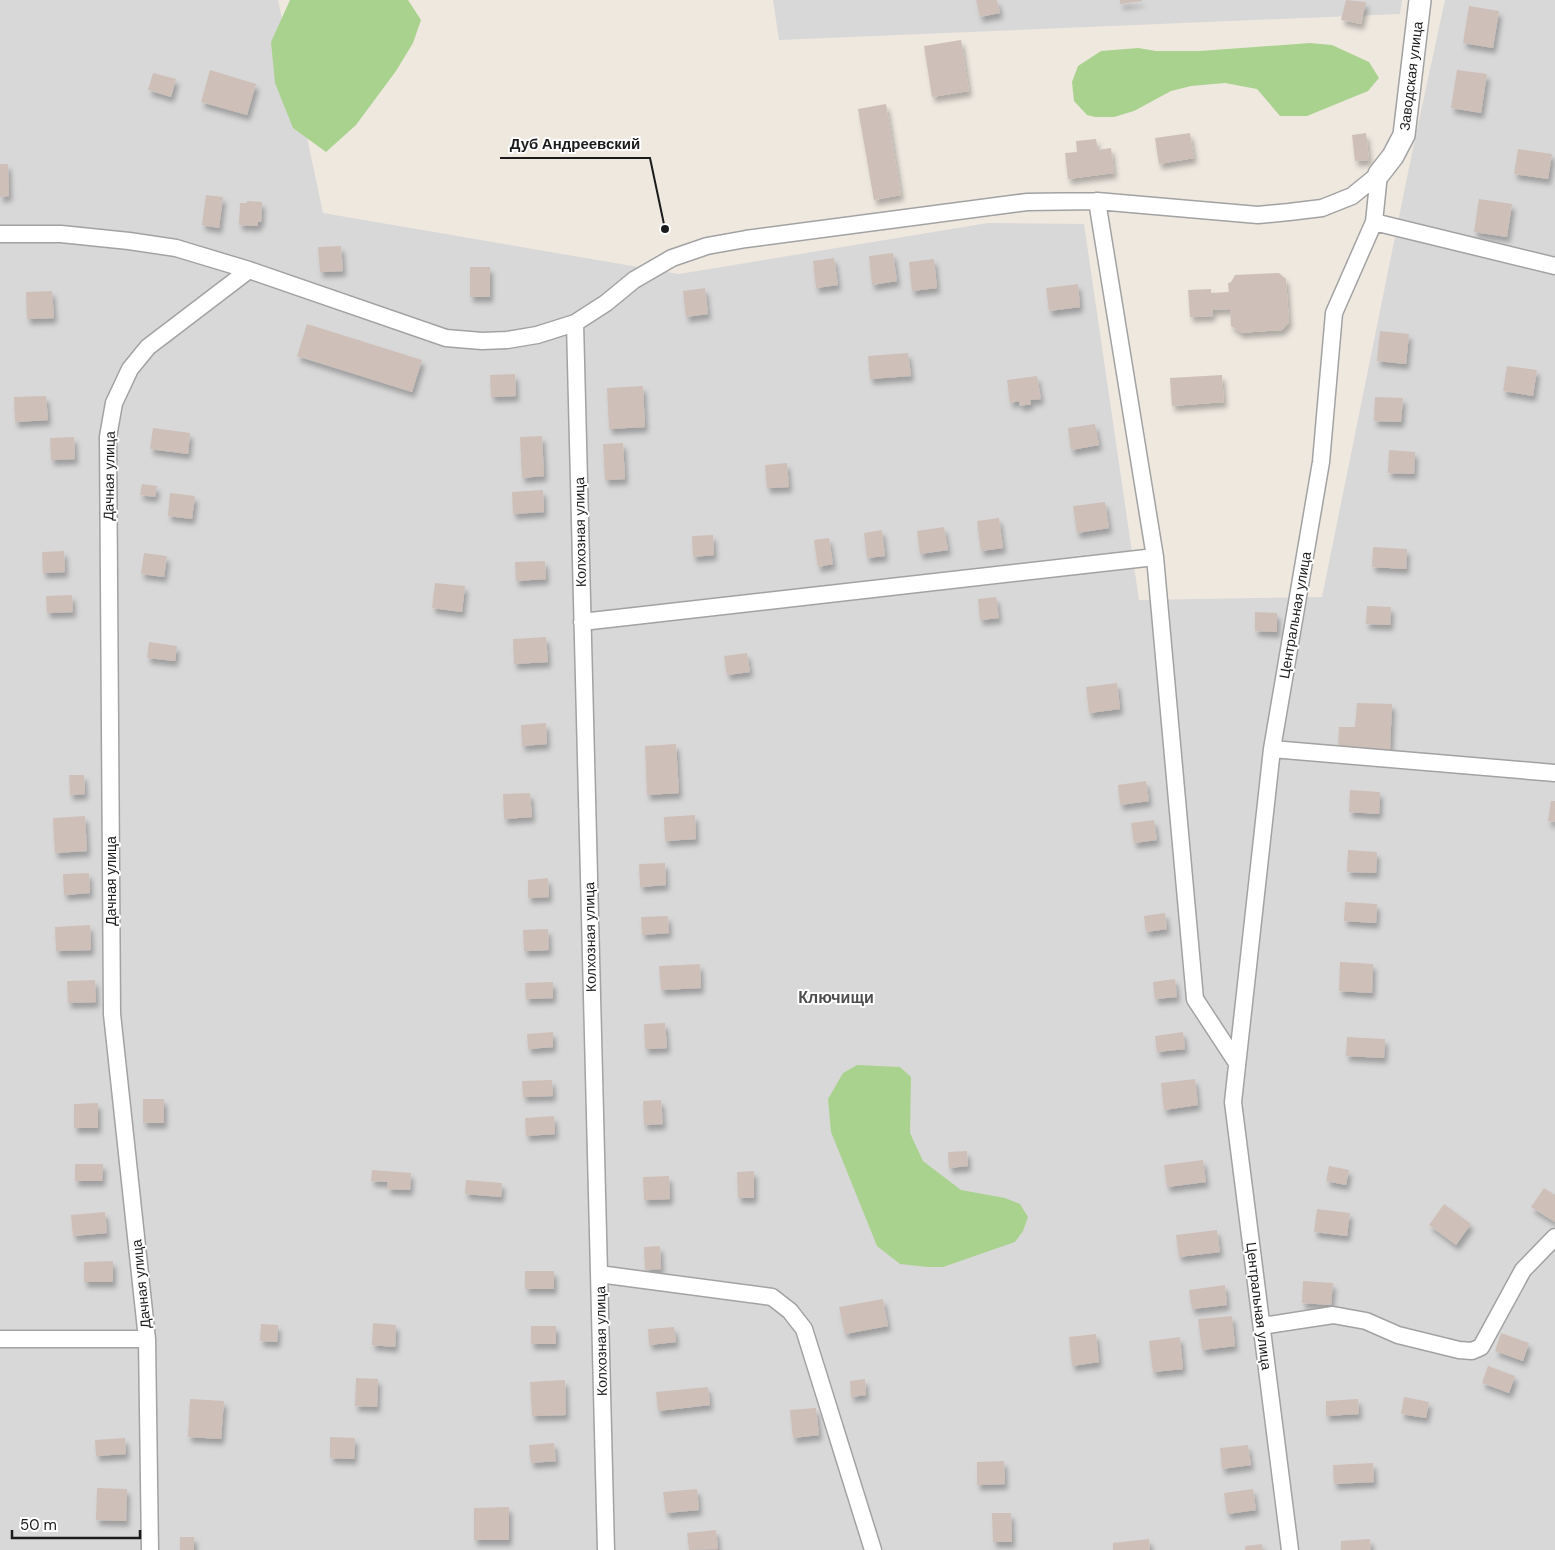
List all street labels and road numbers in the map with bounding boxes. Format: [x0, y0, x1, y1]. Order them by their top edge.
street label: Заводская улица [1395, 20, 1427, 132]
street label: Дачная улица [99, 431, 119, 521]
street label: Колхозная улица [570, 477, 590, 587]
street label: Центральная улица [1275, 550, 1315, 680]
street label: Дачная улица [102, 836, 120, 926]
street label: Колхозная улица [580, 882, 600, 992]
street label: Дачная улица [127, 1238, 155, 1329]
street label: Центральная улица [1242, 1241, 1276, 1371]
street label: Колхозная улица [591, 1286, 611, 1396]

